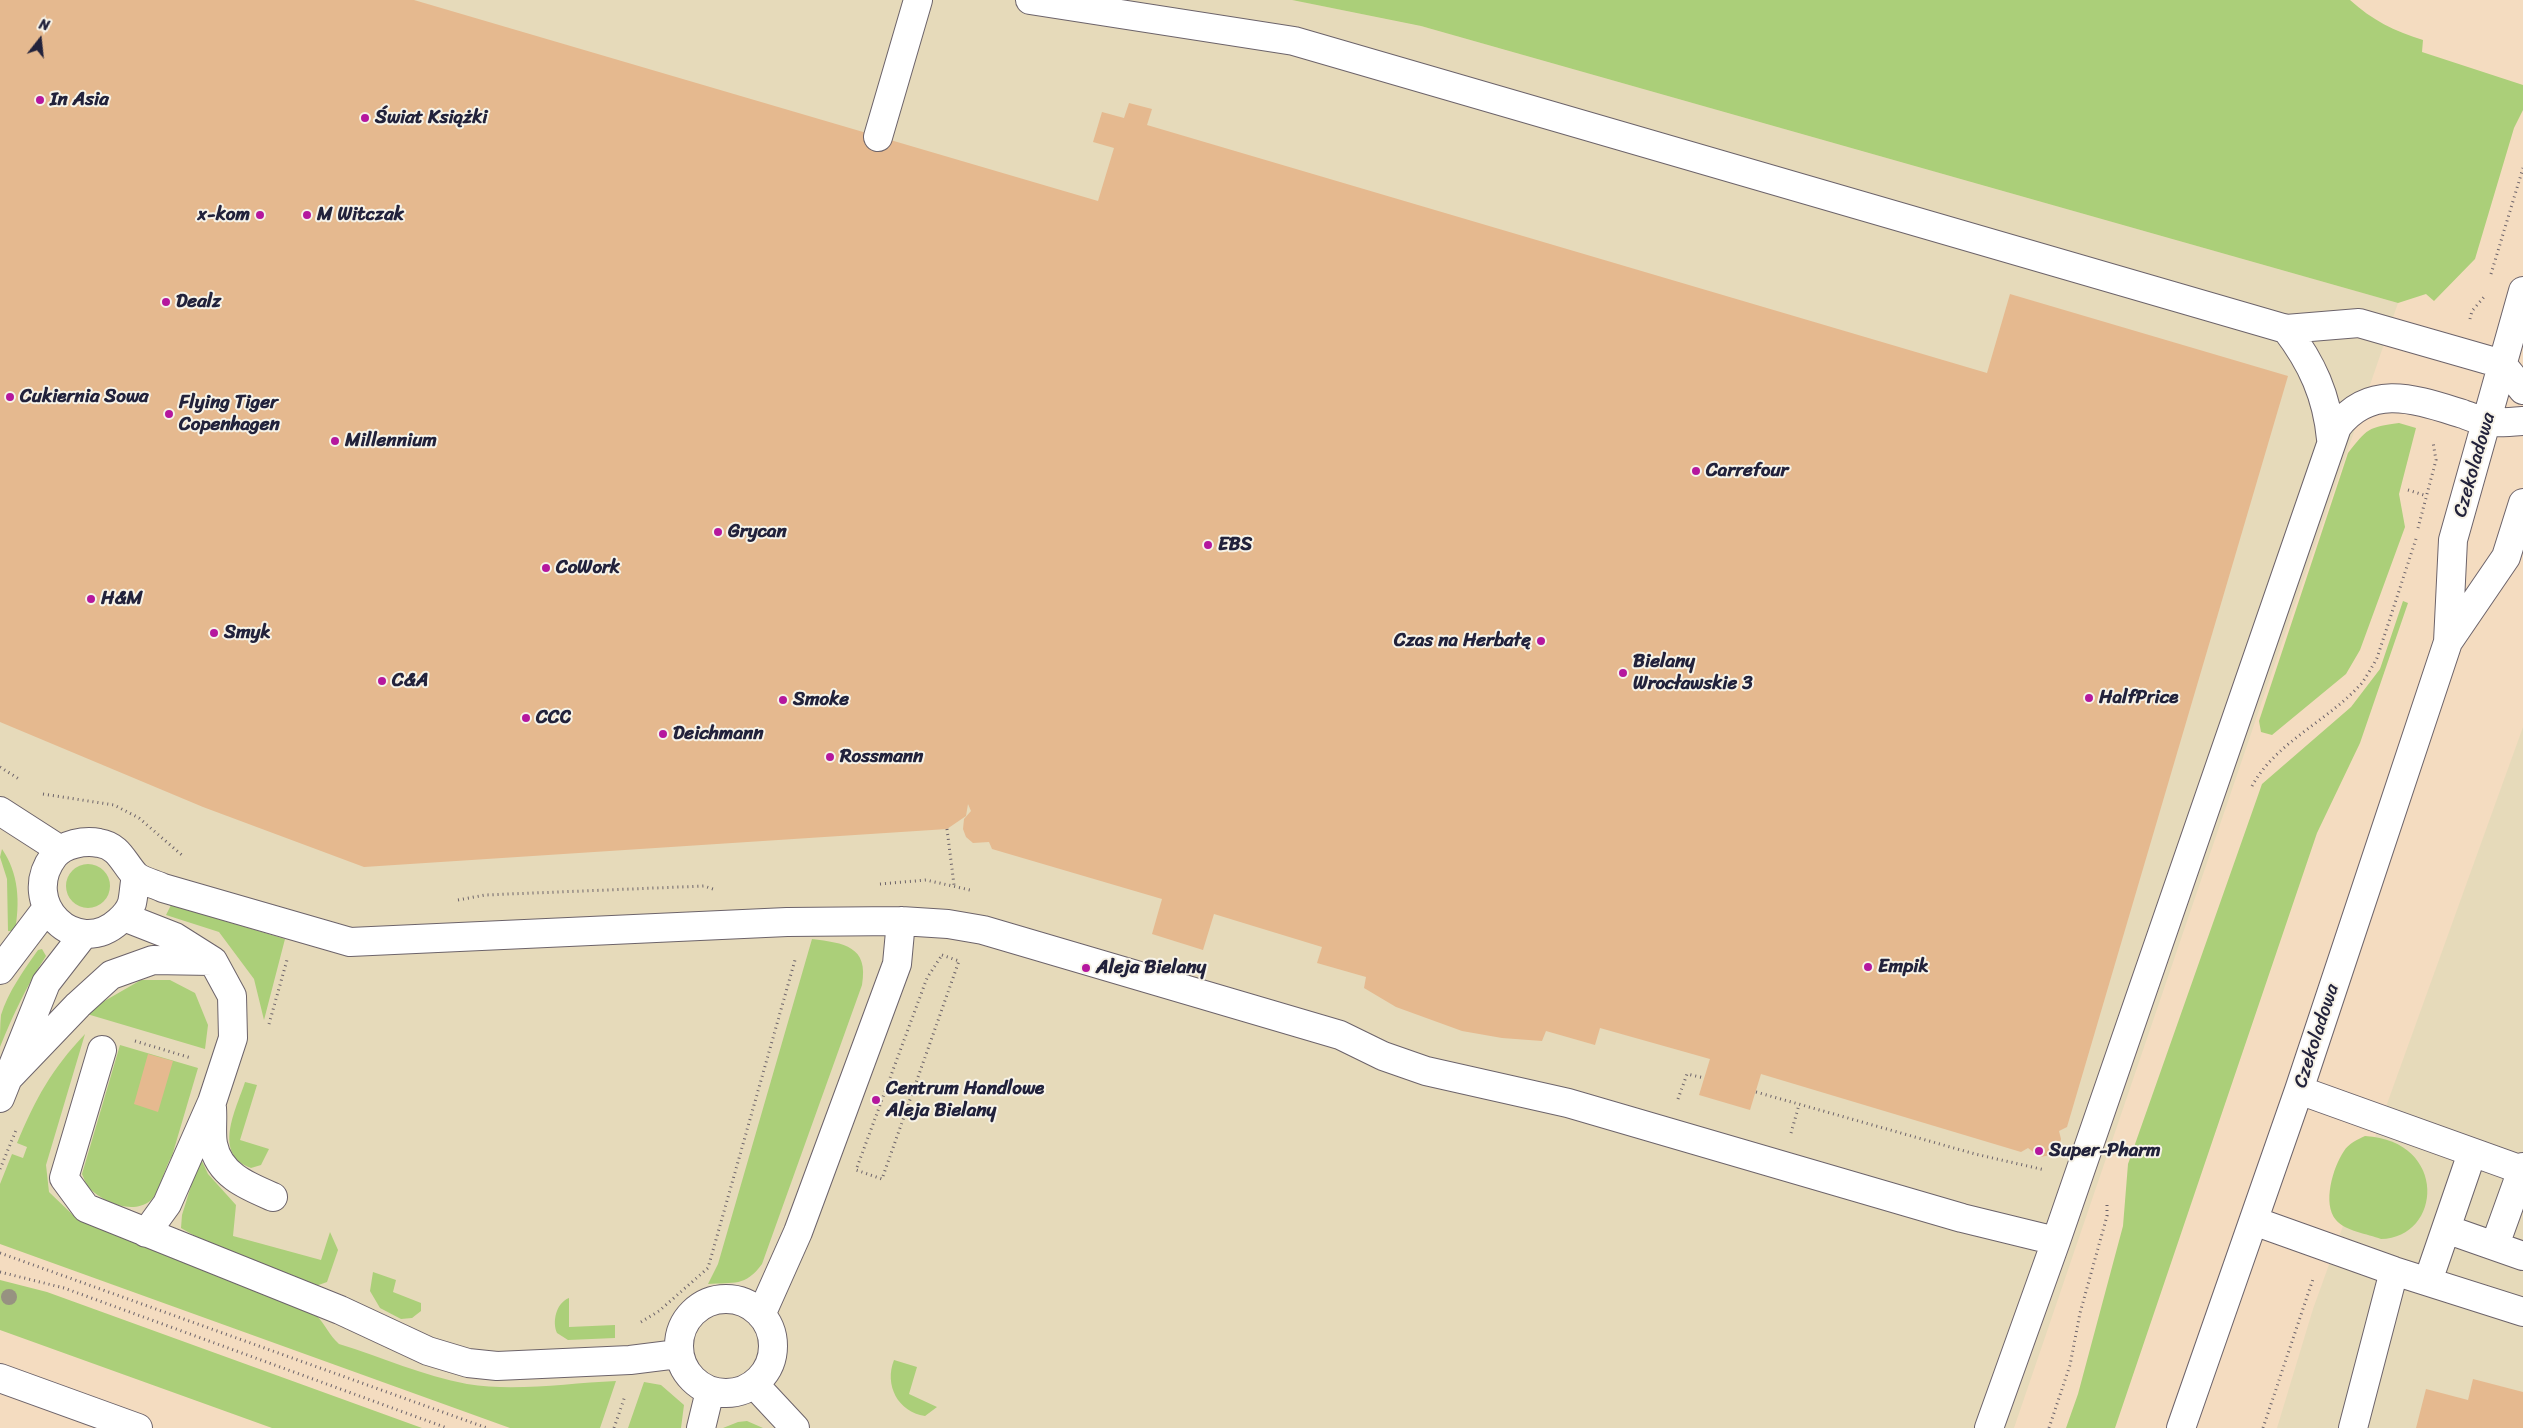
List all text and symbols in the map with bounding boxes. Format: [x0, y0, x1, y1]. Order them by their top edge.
text: N [36, 12, 52, 38]
north arrow [15, 15, 65, 65]
place label: In Asia [50, 89, 109, 111]
marker: In Asia [34, 94, 46, 106]
place label: Świat Książki [375, 107, 488, 129]
marker: Świat Książki [359, 112, 371, 124]
place label: x-kom [197, 204, 250, 226]
place label: M Witczak [317, 204, 404, 226]
marker: x-kom [254, 209, 266, 221]
marker: M Witczak [301, 209, 313, 221]
place label: Dealz [176, 291, 221, 313]
marker: Dealz [160, 296, 172, 308]
place label: Cukiernia Sowa [20, 386, 149, 408]
marker: Cukiernia Sowa [4, 391, 16, 403]
place label: Flying Tiger Copenhagen [179, 392, 280, 436]
marker: Flying Tiger Copenhagen [163, 408, 175, 420]
street label: Czekoladowa [2449, 410, 2501, 520]
place label: Millennium [345, 430, 437, 452]
marker: Millennium [329, 435, 341, 447]
place label: Carrefour [1706, 460, 1788, 482]
marker: Carrefour [1690, 465, 1702, 477]
place label: Grycan [728, 521, 787, 543]
marker: Grycan [712, 526, 724, 538]
place label: EBS [1218, 534, 1252, 556]
marker: EBS [1202, 539, 1214, 551]
place label: CoWork [556, 557, 620, 579]
marker: CoWork [540, 562, 552, 574]
place label: H&M [101, 588, 143, 610]
marker: H&M [85, 593, 97, 605]
place label: Smyk [224, 622, 270, 644]
marker: Smyk [208, 627, 220, 639]
place label: Czas na Herbatę [1394, 630, 1531, 652]
marker: Czas na Herbatę [1535, 635, 1547, 647]
place label: Bielany Wrocławskie 3 [1633, 651, 1753, 695]
marker: Bielany Wrocławskie 3 [1617, 667, 1629, 679]
place label: C&A [392, 670, 428, 692]
marker: C&A [376, 675, 388, 687]
place label: HalfPrice [2099, 687, 2178, 709]
place label: Smoke [793, 689, 849, 711]
marker: HalfPrice [2083, 692, 2095, 704]
marker: Smoke [777, 694, 789, 706]
place label: CCC [536, 707, 571, 729]
marker: CCC [520, 712, 532, 724]
place label: Deichmann [673, 723, 763, 745]
marker: Deichmann [657, 728, 669, 740]
place label: Rossmann [840, 746, 923, 768]
marker: Rossmann [824, 751, 836, 763]
place label: Empik [1878, 956, 1929, 978]
place label: Aleja Bielany [1096, 957, 1206, 979]
marker: Empik [1862, 961, 1874, 973]
marker: Aleja Bielany [1080, 962, 1092, 974]
street label: Czekoladowa [2290, 981, 2344, 1091]
place label: Centrum Handlowe Aleja Bielany [886, 1078, 1044, 1122]
marker: Centrum Handlowe Aleja Bielany [870, 1094, 882, 1106]
place label: Super-Pharm [2049, 1140, 2161, 1162]
marker: Super-Pharm [2033, 1145, 2045, 1157]

